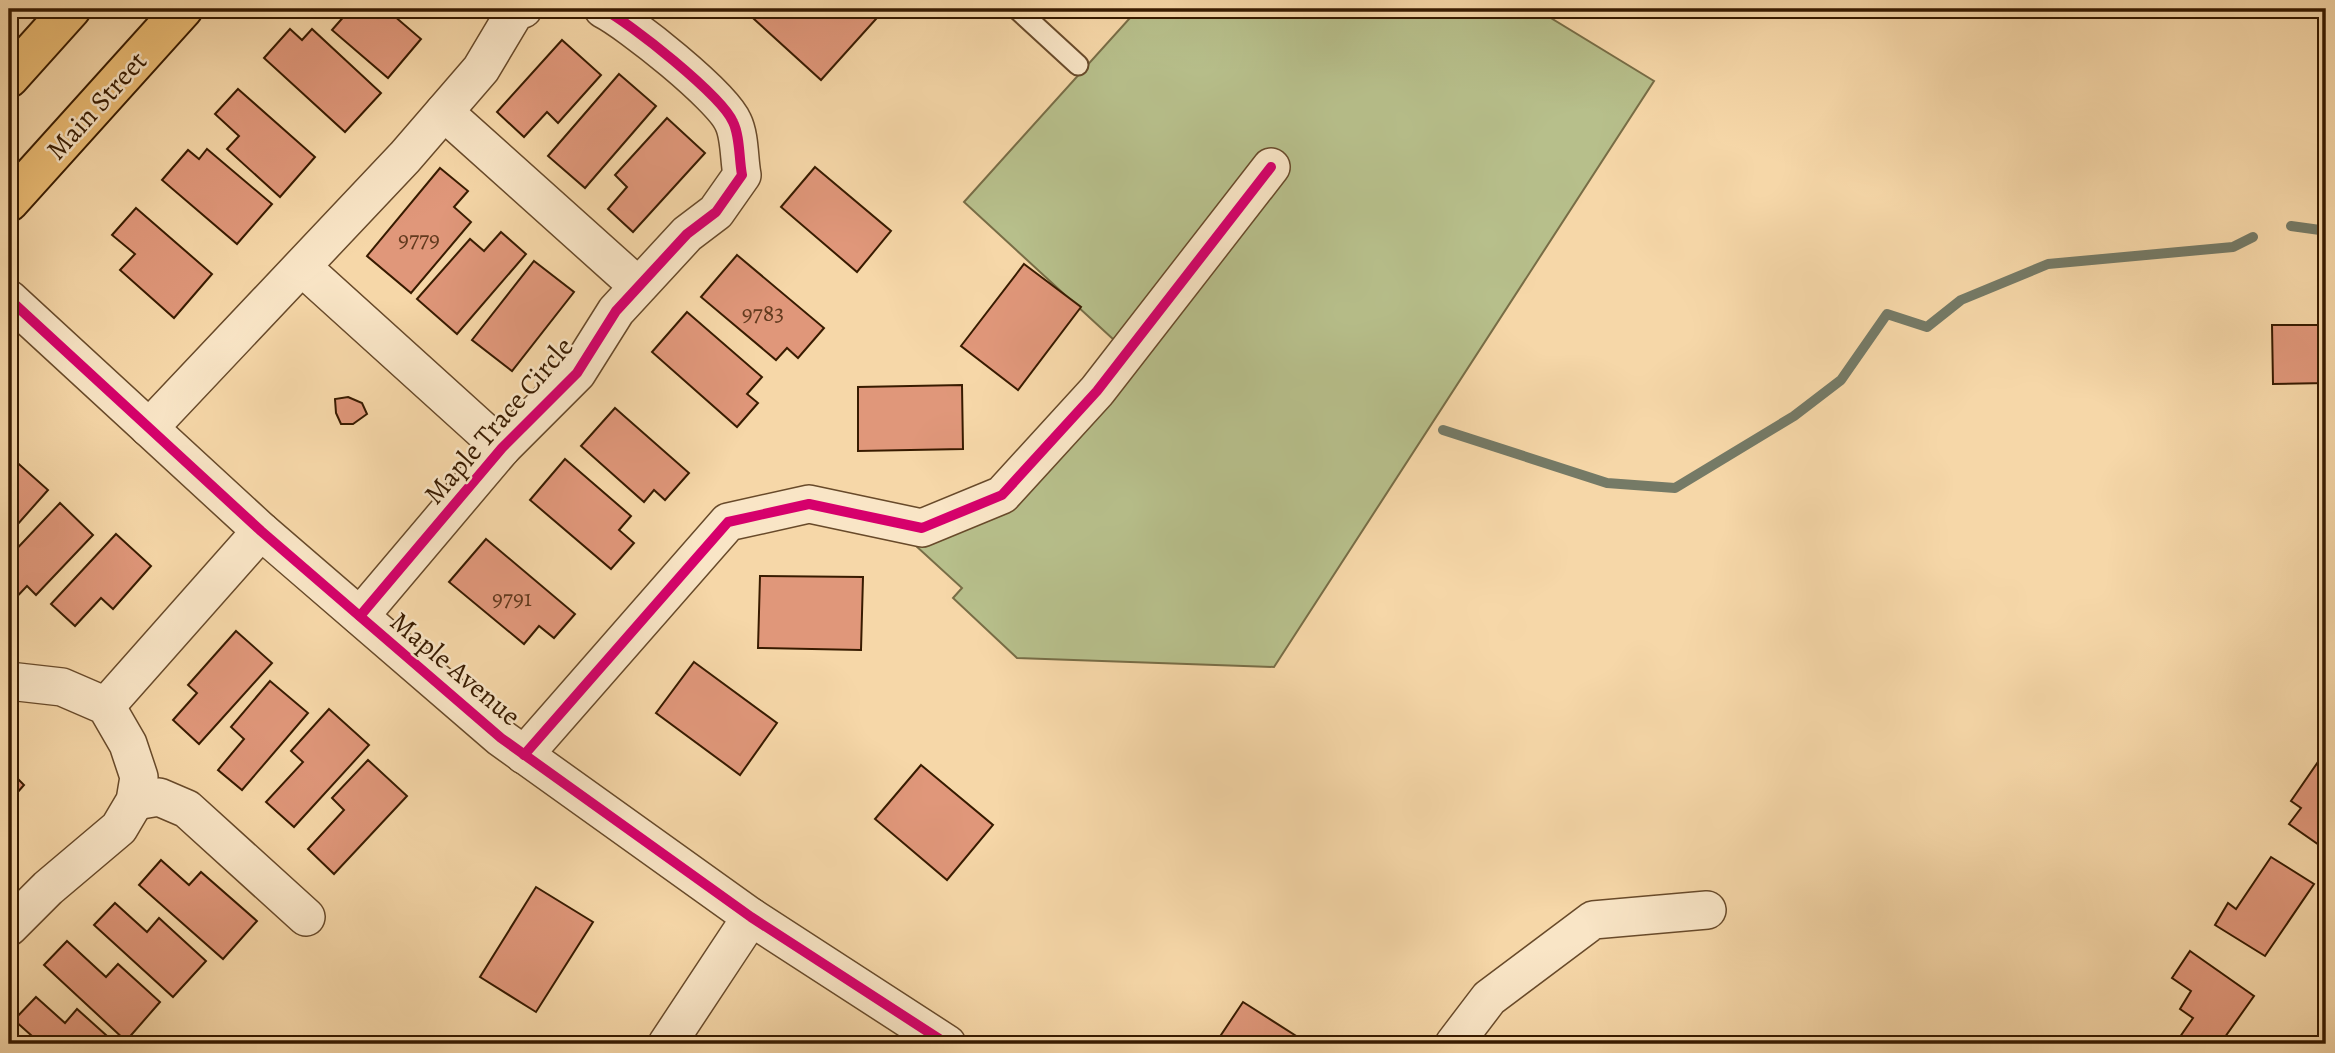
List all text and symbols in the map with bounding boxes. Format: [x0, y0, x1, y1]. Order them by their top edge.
street label: Main Street [38, 43, 156, 168]
house number: 9779 [398, 223, 440, 255]
house number: 9783 [742, 297, 784, 329]
street label: Maple Trace Circle [415, 329, 582, 512]
house number: 9791 [492, 582, 532, 614]
street label: Maple Avenue [382, 603, 529, 735]

